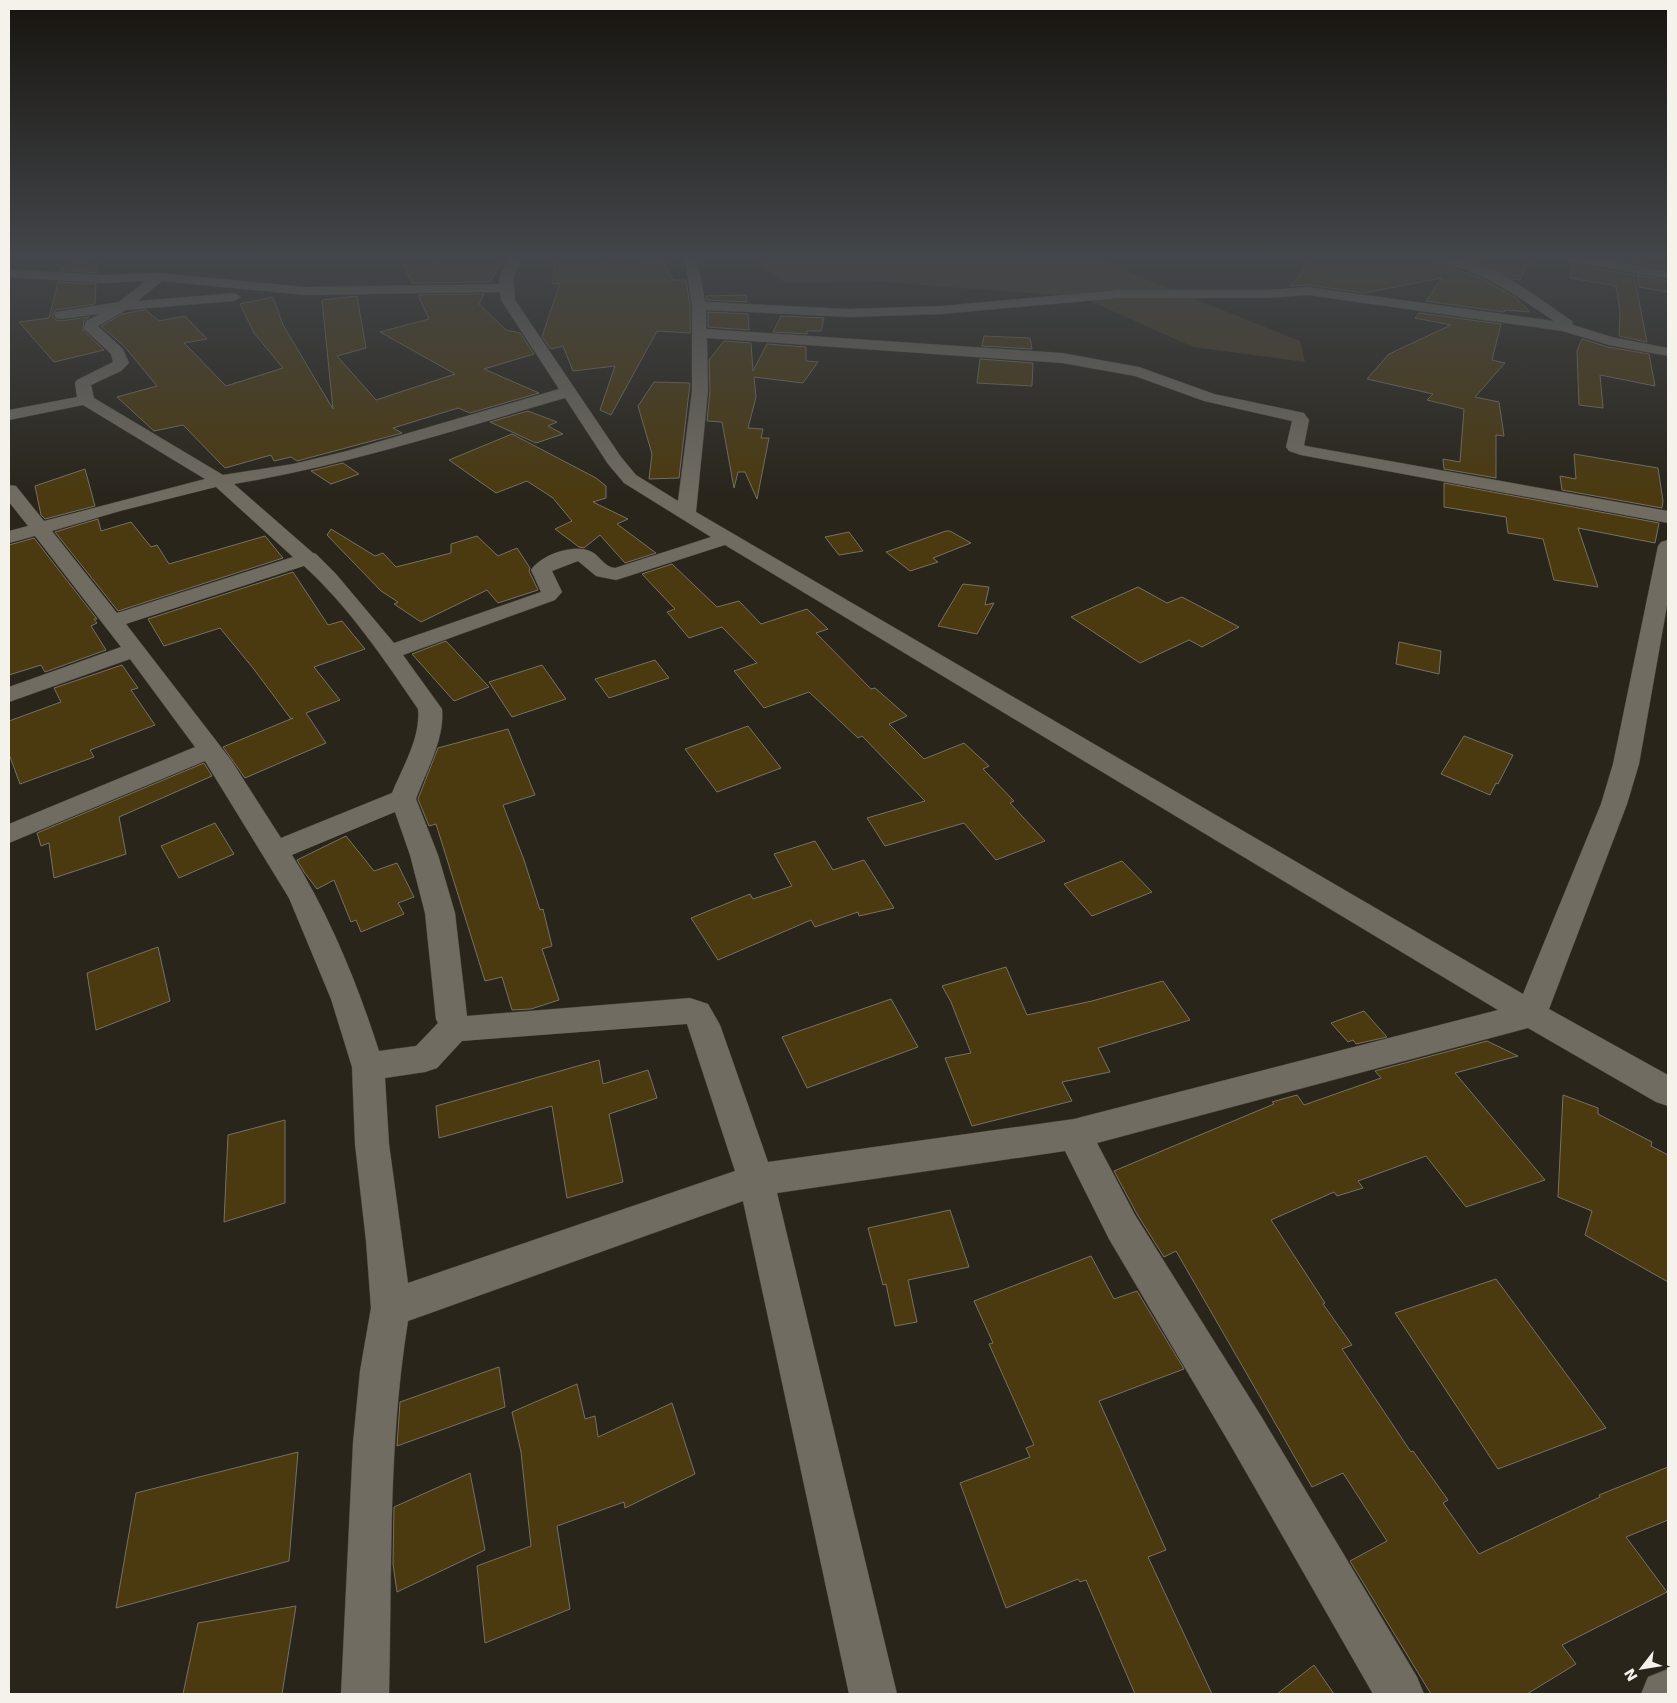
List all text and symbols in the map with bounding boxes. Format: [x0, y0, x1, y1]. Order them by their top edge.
north arrow [1617, 1643, 1667, 1693]
text: N [1621, 1666, 1641, 1684]

